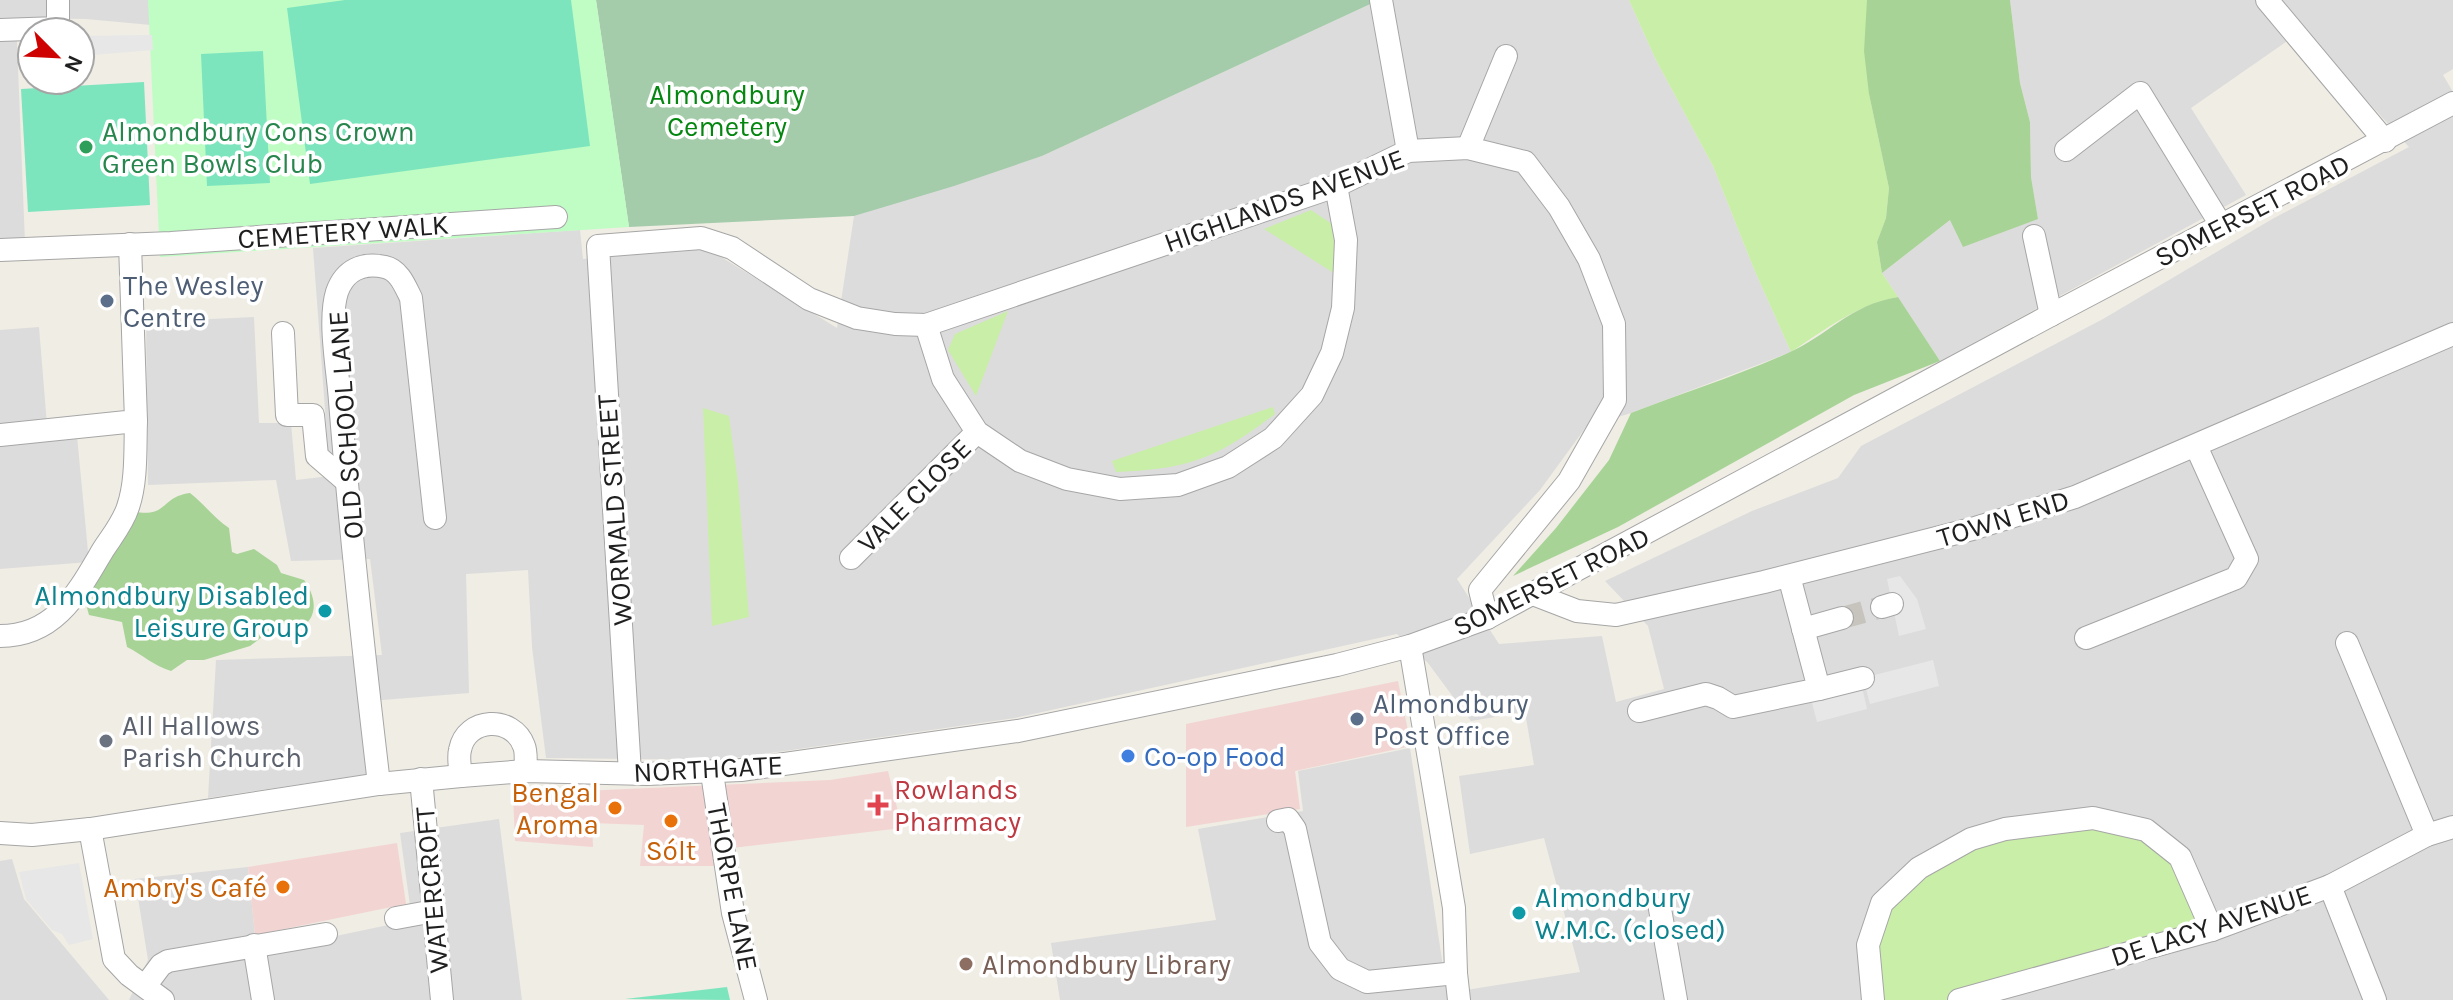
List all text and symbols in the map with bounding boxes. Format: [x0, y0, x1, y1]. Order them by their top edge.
north arrow [16, 16, 96, 96]
text: N [58, 51, 88, 76]
park label: Almondbury Cemetery [649, 78, 805, 143]
place label: Almondbury Cons Crown Green Bowls Club [102, 115, 415, 180]
marker: Almondbury Cons Crown Green Bowls Club [77, 138, 95, 156]
street label: HIGHLANDS AVENUE [1159, 142, 1409, 259]
street label: SOMERSET ROAD [2149, 147, 2355, 274]
street label: CEMETERY WALK [236, 208, 450, 255]
place label: The Wesley Centre [123, 269, 263, 334]
marker: The Wesley Centre [98, 292, 116, 310]
street label: OLD SCHOOL LANE [321, 310, 370, 540]
street label: WORMALD STREET [590, 393, 639, 627]
street label: VALE CLOSE [851, 432, 978, 559]
street label: TOWN END [1933, 483, 2073, 554]
street label: SOMERSET ROAD [1447, 520, 1655, 643]
place label: Almondbury Disabled Leisure Group [34, 579, 309, 644]
marker: Almondbury Disabled Leisure Group [316, 602, 334, 620]
place label: Almondbury Post Office [1373, 687, 1529, 752]
place label: All Hallows Parish Church [122, 709, 302, 774]
marker: Almondbury Post Office [1348, 710, 1366, 728]
marker: All Hallows Parish Church [97, 732, 115, 750]
place label: Co-op Food [1144, 740, 1286, 773]
marker: Co-op Food [1119, 747, 1137, 765]
street label: NORTHGATE [632, 748, 784, 789]
place label: Rowlands Pharmacy [894, 773, 1021, 838]
place label: Bengal Aroma [511, 776, 599, 841]
marker: Rowlands Pharmacy [869, 796, 887, 814]
marker: Bengal Aroma [606, 799, 624, 817]
street label: THORPE LANE [700, 801, 765, 974]
street label: WATERCROFT [408, 805, 455, 975]
marker: Sólt [662, 812, 680, 830]
place label: Sólt [646, 834, 696, 867]
place label: Ambry's Café [103, 871, 267, 904]
street label: DE LACY AVENUE [2107, 877, 2316, 973]
marker: Ambry's Café [274, 878, 292, 896]
place label: Almondbury W.M.C. (closed) [1535, 881, 1726, 946]
marker: Almondbury W.M.C. (closed) [1510, 904, 1528, 922]
place label: Almondbury Library [982, 948, 1231, 981]
marker: Almondbury Library [957, 955, 975, 973]

